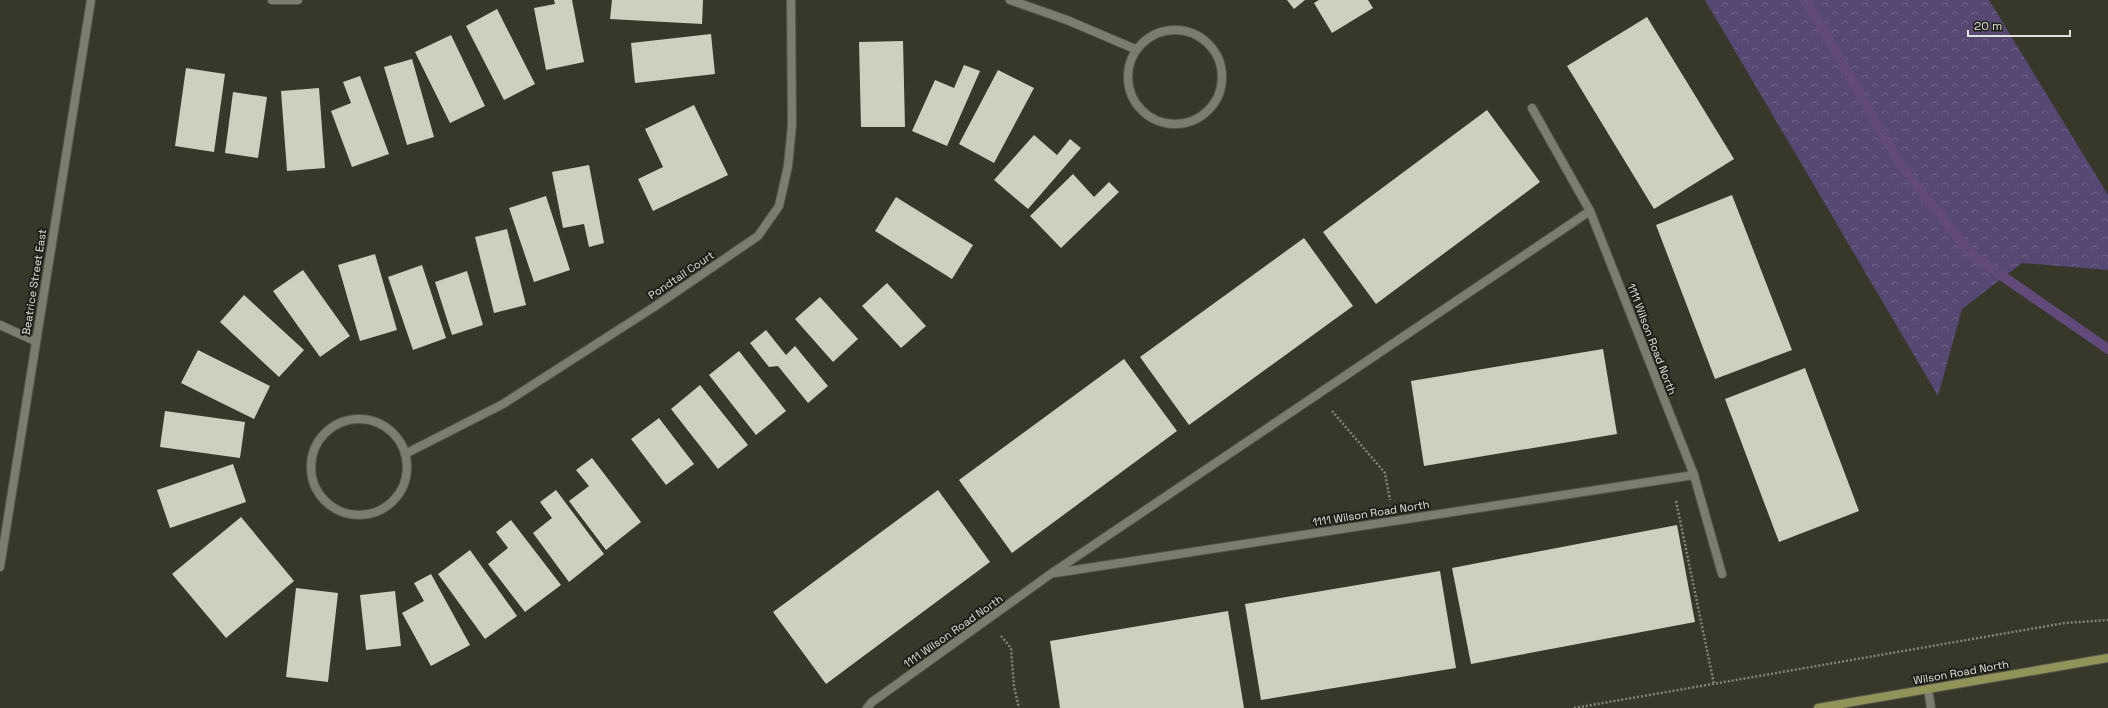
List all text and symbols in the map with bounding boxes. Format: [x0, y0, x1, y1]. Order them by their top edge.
scale bar [1968, 12, 2070, 38]
text: 20 m [1974, 18, 2002, 34]
street label: Beatrice Street East [19, 228, 49, 336]
street label: Pondtail Court [645, 248, 717, 302]
street label: 1111 Wilson Road North [1624, 281, 1680, 397]
street label: 1111 Wilson Road North [1312, 497, 1430, 529]
street label: 1111 Wilson Road North [901, 591, 1005, 671]
street label: Wilson Road North [1912, 657, 2010, 687]

